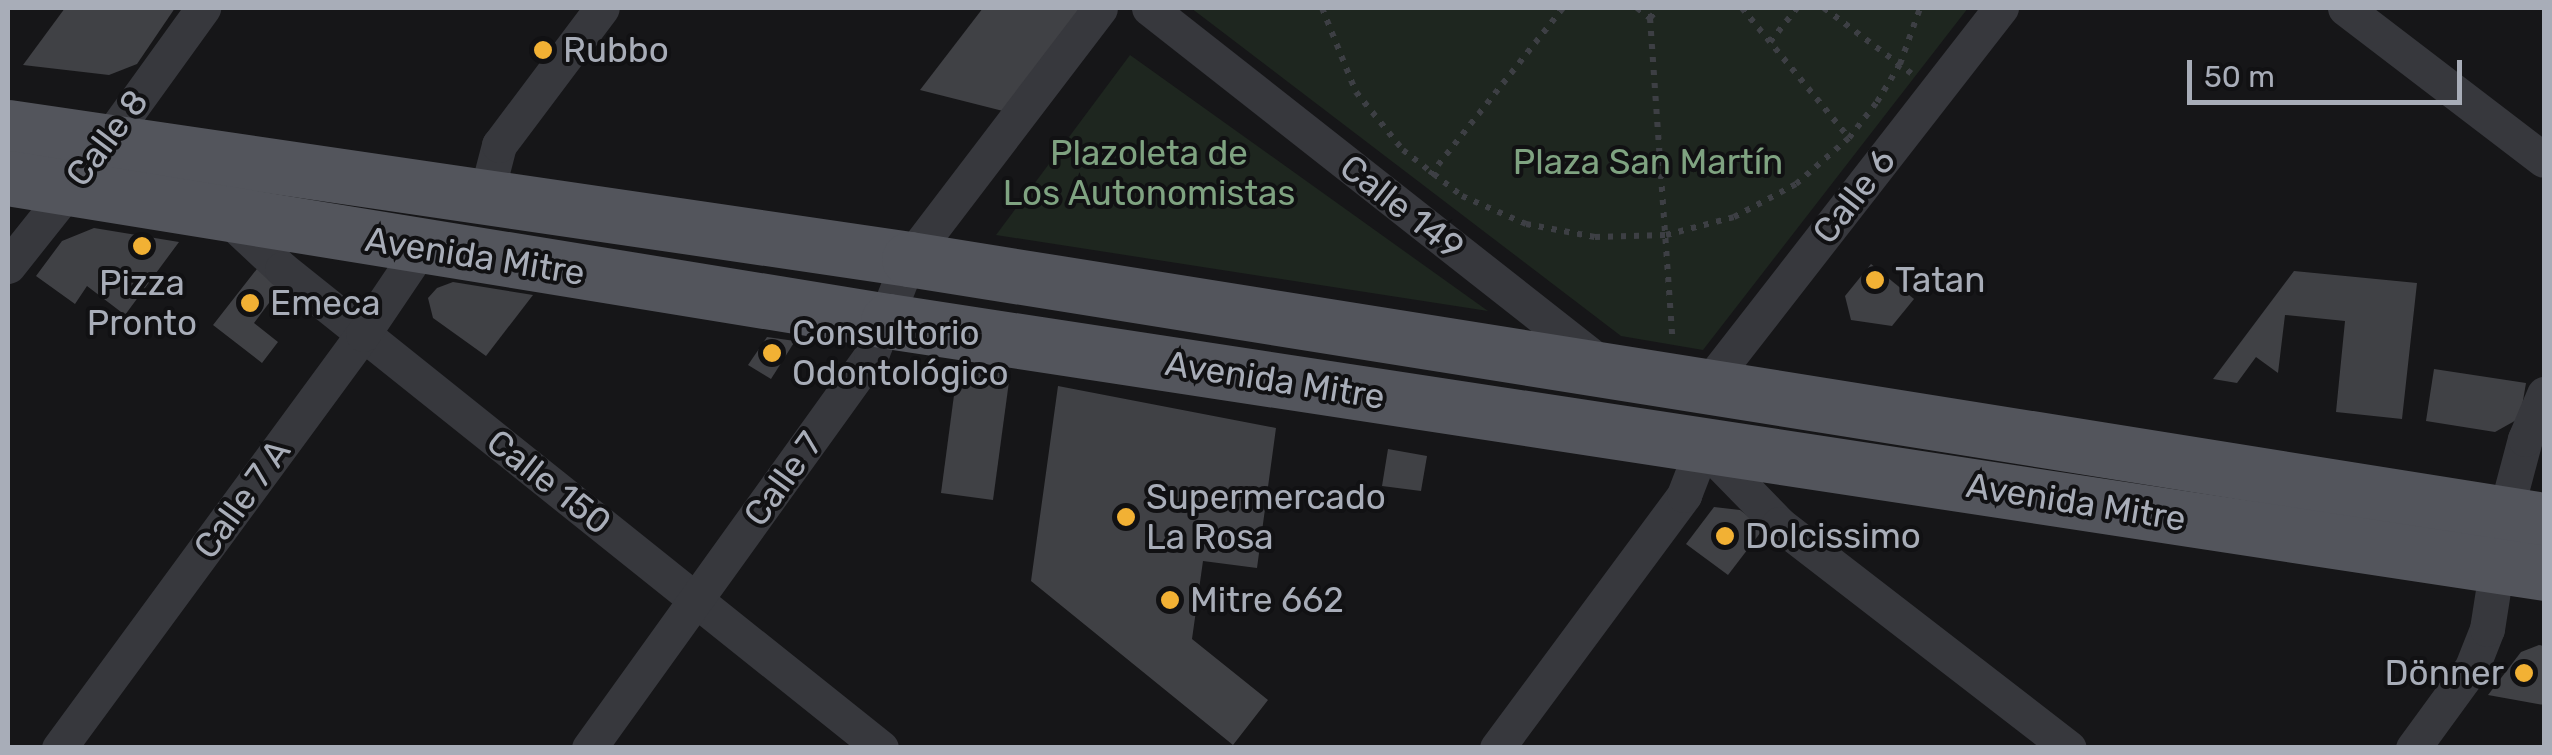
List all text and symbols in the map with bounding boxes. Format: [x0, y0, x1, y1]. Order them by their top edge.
place label: Rubbo [563, 29, 669, 71]
marker: Rubbo [532, 39, 554, 61]
scale bar [2192, 40, 2467, 102]
text: 50 m [2204, 59, 2275, 95]
street label: Calle 8 [57, 81, 157, 195]
park label: Plazoleta de Los Autonomistas [1002, 132, 1296, 214]
street label: Calle 6 [1804, 140, 1904, 252]
park label: Plaza San Martín [1513, 141, 1783, 183]
street label: Calle 149 [1332, 146, 1472, 268]
street label: Avenida Mitre [362, 218, 588, 294]
marker: Pizza Pronto [131, 235, 153, 257]
place label: Tatan [1895, 259, 1985, 301]
place label: Pizza Pronto [87, 262, 197, 344]
marker: Tatan [1864, 269, 1886, 291]
place label: Emeca [270, 282, 381, 324]
marker: Emeca [239, 292, 261, 314]
place label: Consultorio Odontológico [792, 312, 1009, 394]
marker: Consultorio Odontológico [761, 342, 783, 364]
street label: Avenida Mitre [1162, 342, 1388, 418]
street label: Calle 150 [479, 421, 619, 543]
street label: Calle 7 [735, 424, 831, 534]
street label: Calle 7 A [185, 431, 299, 567]
street label: Avenida Mitre [1963, 464, 2189, 540]
place label: Supermercado La Rosa [1146, 476, 1386, 558]
marker: Supermercado La Rosa [1115, 506, 1137, 528]
place label: Dolcissimo [1745, 515, 1921, 557]
marker: Dolcissimo [1714, 525, 1736, 547]
place label: Mitre 662 [1190, 579, 1344, 621]
marker: Mitre 662 [1159, 589, 1181, 611]
place label: Dönner [2384, 652, 2504, 694]
marker: Dönner [2513, 662, 2535, 684]

